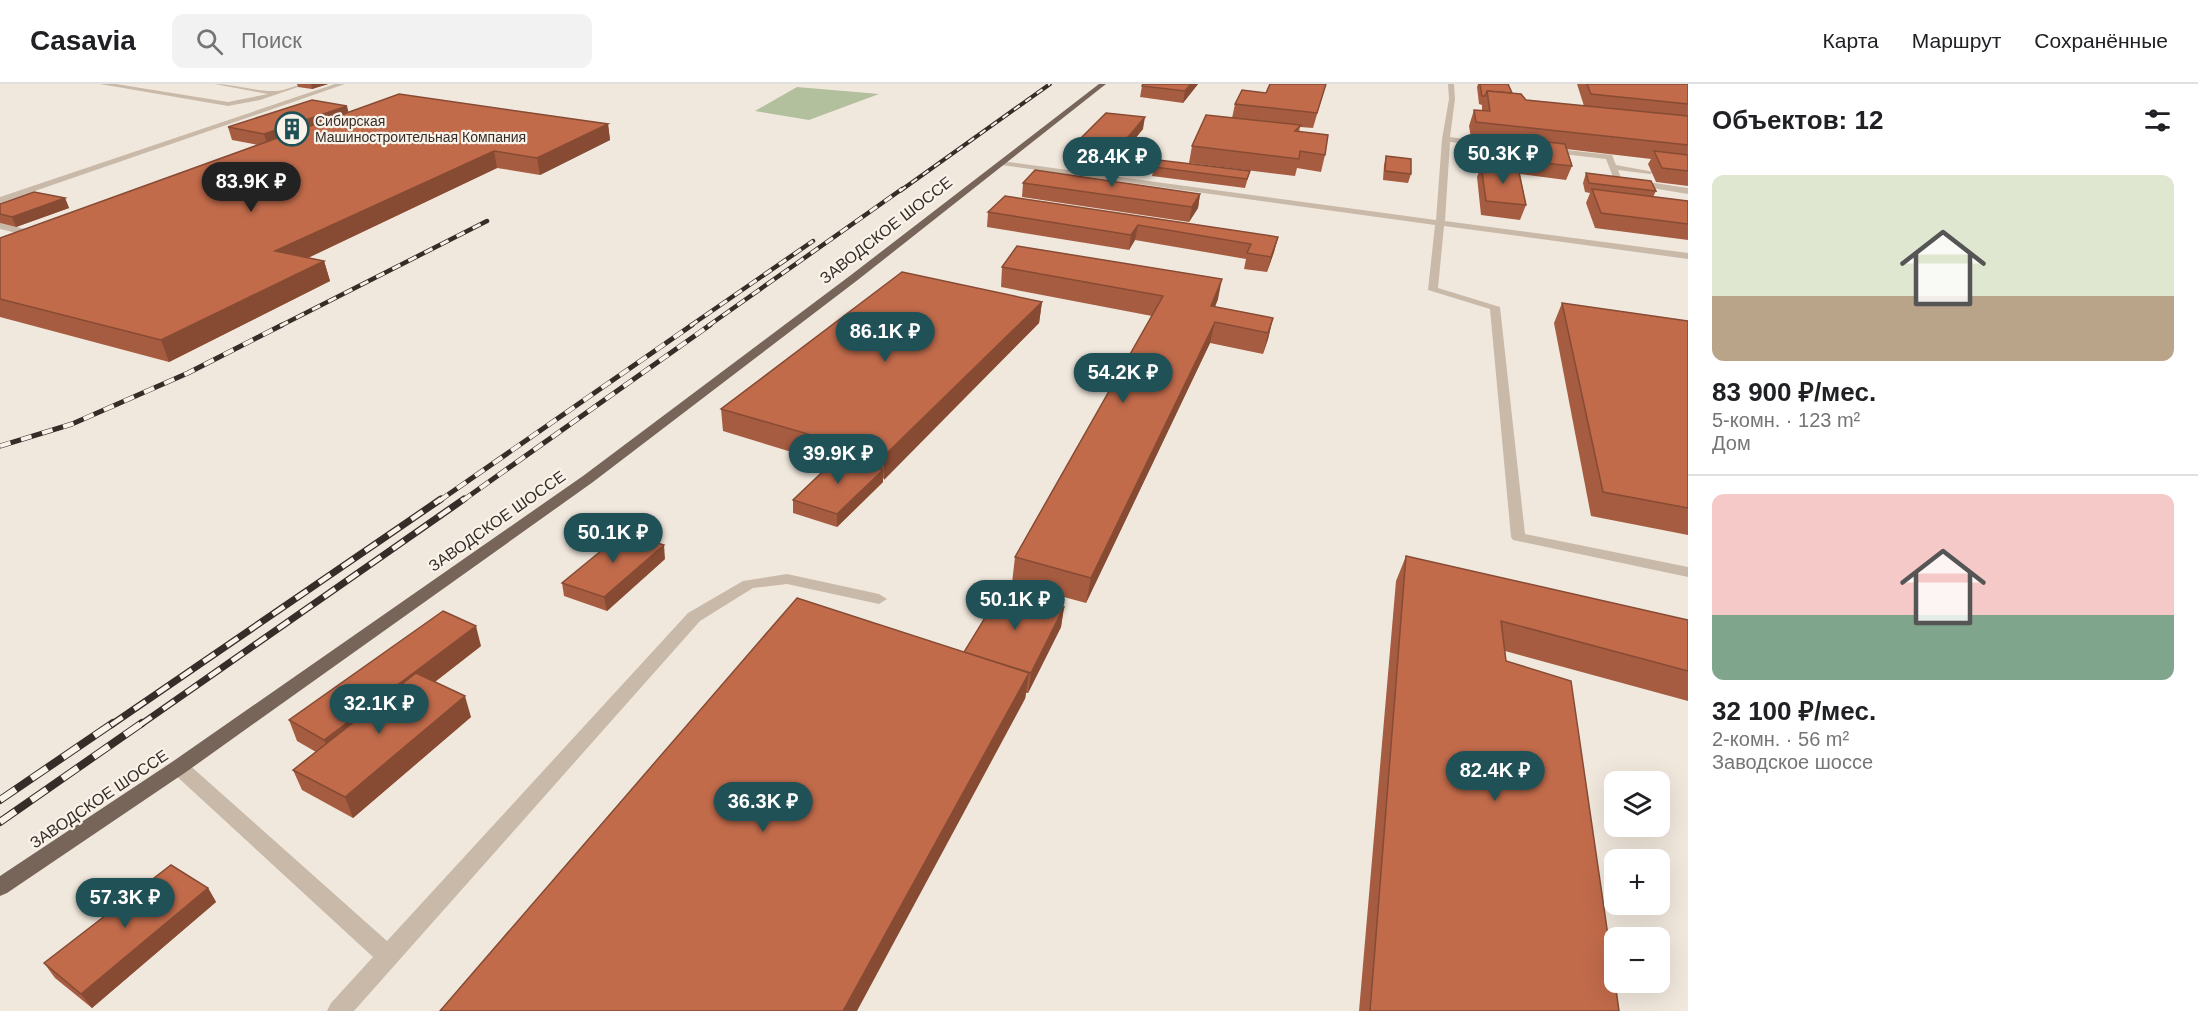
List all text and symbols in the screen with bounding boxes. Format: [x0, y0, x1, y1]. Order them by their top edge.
search box [172, 14, 592, 68]
text: Casavia [30, 25, 136, 56]
icon: search [193, 25, 226, 58]
text: Поиск [241, 28, 302, 53]
text: Карта [1823, 29, 1879, 52]
text: Маршрут [1912, 29, 2001, 52]
text: Сохранённые [2034, 29, 2168, 52]
icon: filters [2141, 104, 2174, 137]
text: Объектов: 12 [1712, 105, 1883, 135]
building icon: Сибирская Машиностроительная Компания [274, 111, 310, 147]
place label: Сибирская Машиностроительная Компания [315, 113, 526, 145]
pin: 50.3K ₽ [1448, 134, 1558, 185]
pin: 28.4K ₽ [1057, 137, 1167, 188]
text: 50.3K ₽ [1468, 142, 1538, 164]
text: 28.4K ₽ [1077, 145, 1147, 167]
pin: 83.9K ₽ [196, 162, 306, 213]
text: 83.9K ₽ [216, 170, 286, 192]
street label: ЗАВОДСКОЕ ШОССЕ [817, 173, 955, 287]
icon: home [1889, 214, 1997, 322]
pin: 86.1K ₽ [830, 312, 940, 363]
text: 86.1K ₽ [850, 320, 920, 342]
pin: 54.2K ₽ [1068, 353, 1178, 404]
text: 54.2K ₽ [1088, 361, 1158, 383]
text: 83 900 ₽/мес. [1712, 377, 1876, 407]
text: 5-комн. · 123 m² [1712, 409, 1860, 431]
text: Дом [1712, 432, 1751, 454]
pin: 39.9K ₽ [783, 434, 893, 485]
text: 39.9K ₽ [803, 442, 873, 464]
street label: ЗАВОДСКОЕ ШОССЕ [426, 467, 568, 575]
pin: 50.1K ₽ [558, 513, 668, 564]
text: 50.1K ₽ [578, 521, 648, 543]
icon: home [1889, 533, 1997, 641]
pin: 50.1K ₽ [960, 580, 1070, 631]
text: 50.1K ₽ [980, 588, 1050, 610]
pin: 32.1K ₽ [324, 684, 434, 735]
text: 32.1K ₽ [344, 692, 414, 714]
text: 32 100 ₽/мес. [1712, 696, 1876, 726]
text: 2-комн. · 56 m² [1712, 728, 1849, 750]
street label: ЗАВОДСКОЕ ШОССЕ [27, 747, 171, 851]
pin: 82.4K ₽ [1440, 751, 1550, 802]
text: Заводское шоссе [1712, 751, 1873, 773]
text: 82.4K ₽ [1460, 759, 1530, 781]
map controls [1604, 771, 1670, 993]
button: layers [1604, 771, 1670, 837]
pin: 36.3K ₽ [708, 782, 818, 833]
text: 36.3K ₽ [728, 790, 798, 812]
button: + [1604, 849, 1670, 915]
pin: 57.3K ₽ [70, 878, 180, 929]
text: 57.3K ₽ [90, 886, 160, 908]
button: − [1604, 927, 1670, 993]

